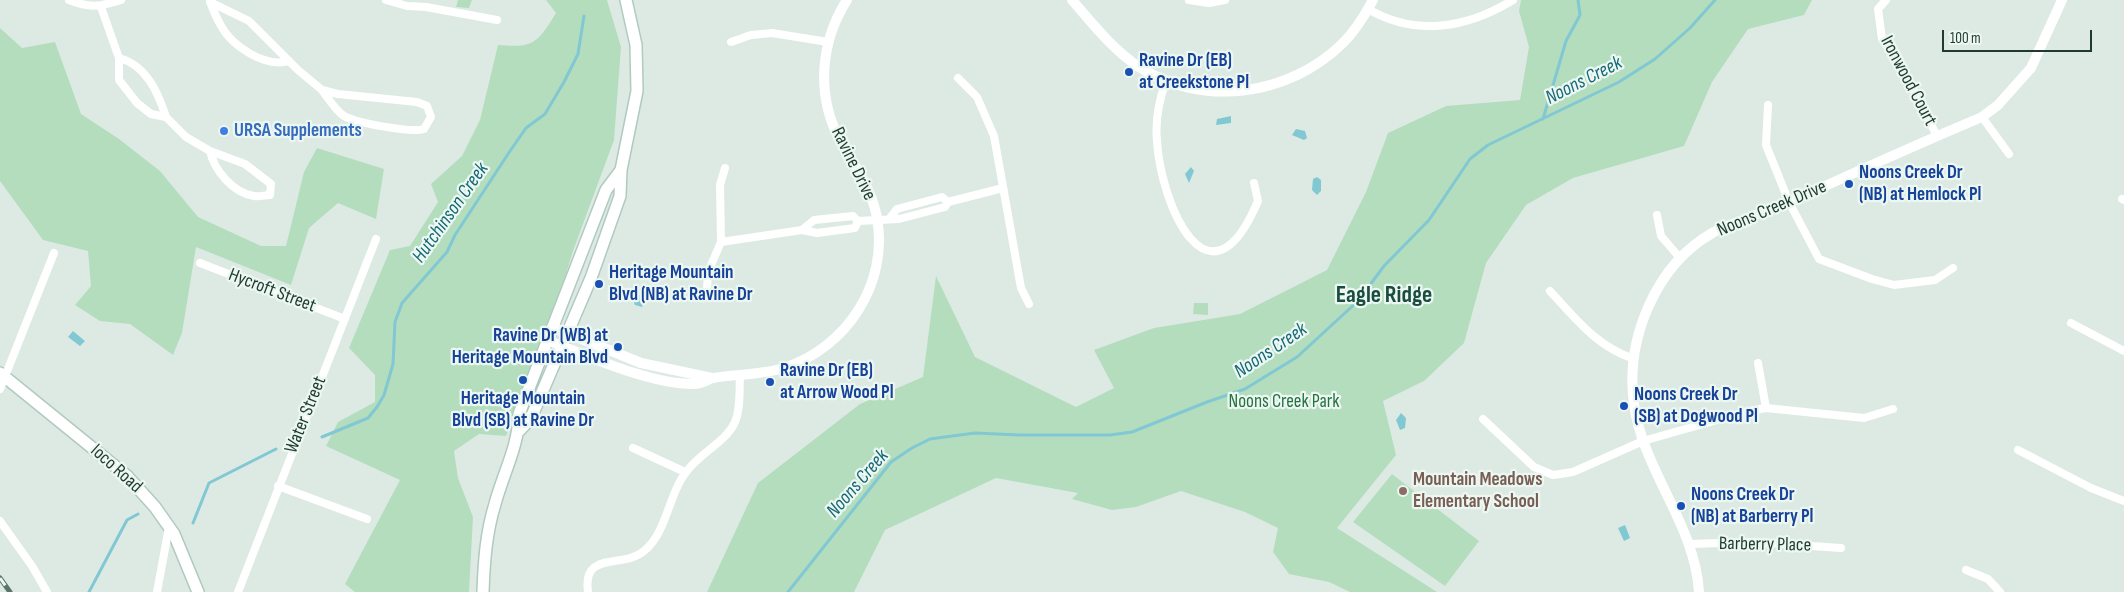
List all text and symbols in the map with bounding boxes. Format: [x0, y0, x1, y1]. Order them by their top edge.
scale bar [1944, 20, 2094, 52]
text: 100 m [1950, 29, 1981, 48]
street label: Ironwood Court [1875, 32, 1941, 130]
place label: Ravine Dr (EB) at Creekstone Pl [1139, 50, 1249, 94]
water label: Noons Creek [1542, 52, 1626, 110]
marker: Ravine Dr (EB) at Creekstone Pl [1123, 66, 1135, 78]
place label: URSA Supplements [234, 120, 362, 142]
street label: Ravine Drive [826, 124, 880, 204]
marker: URSA Supplements [218, 125, 230, 137]
water label: Hutchinson Creek [408, 158, 494, 268]
place label: Noons Creek Dr (NB) at Hemlock Pl [1859, 162, 1981, 206]
street label: Noons Creek Drive [1714, 176, 1830, 242]
marker: Noons Creek Dr (NB) at Hemlock Pl [1843, 178, 1855, 190]
place label: Heritage Mountain Blvd (NB) at Ravine Dr [609, 262, 753, 306]
street label: Hycroft Street [225, 264, 319, 318]
marker: Heritage Mountain Blvd (NB) at Ravine Dr [593, 278, 605, 290]
district label: Eagle Ridge [1336, 282, 1432, 310]
water label: Noons Creek [1230, 318, 1312, 384]
place label: Ravine Dr (WB) at Heritage Mountain Blvd [452, 325, 608, 369]
marker: Ravine Dr (WB) at Heritage Mountain Blvd [612, 341, 624, 353]
place label: Ravine Dr (EB) at Arrow Wood Pl [780, 360, 894, 404]
street label: Water Street [280, 373, 332, 457]
marker: Heritage Mountain Blvd (SB) at Ravine Dr [517, 374, 529, 386]
marker: Ravine Dr (EB) at Arrow Wood Pl [764, 376, 776, 388]
place label: Noons Creek Dr (SB) at Dogwood Pl [1634, 384, 1758, 428]
place label: Heritage Mountain Blvd (SB) at Ravine Dr [452, 388, 594, 432]
park label: Noons Creek Park [1228, 391, 1340, 413]
marker: Noons Creek Dr (SB) at Dogwood Pl [1618, 400, 1630, 412]
street label: Ioco Road [85, 440, 147, 498]
water label: Noons Creek [822, 445, 894, 523]
place label: Mountain Meadows Elementary School [1413, 469, 1543, 513]
place label: Noons Creek Dr (NB) at Barberry Pl [1691, 484, 1813, 528]
marker: Mountain Meadows Elementary School [1397, 485, 1409, 497]
marker: Noons Creek Dr (NB) at Barberry Pl [1675, 500, 1687, 512]
street label: Barberry Place [1719, 533, 1811, 557]

